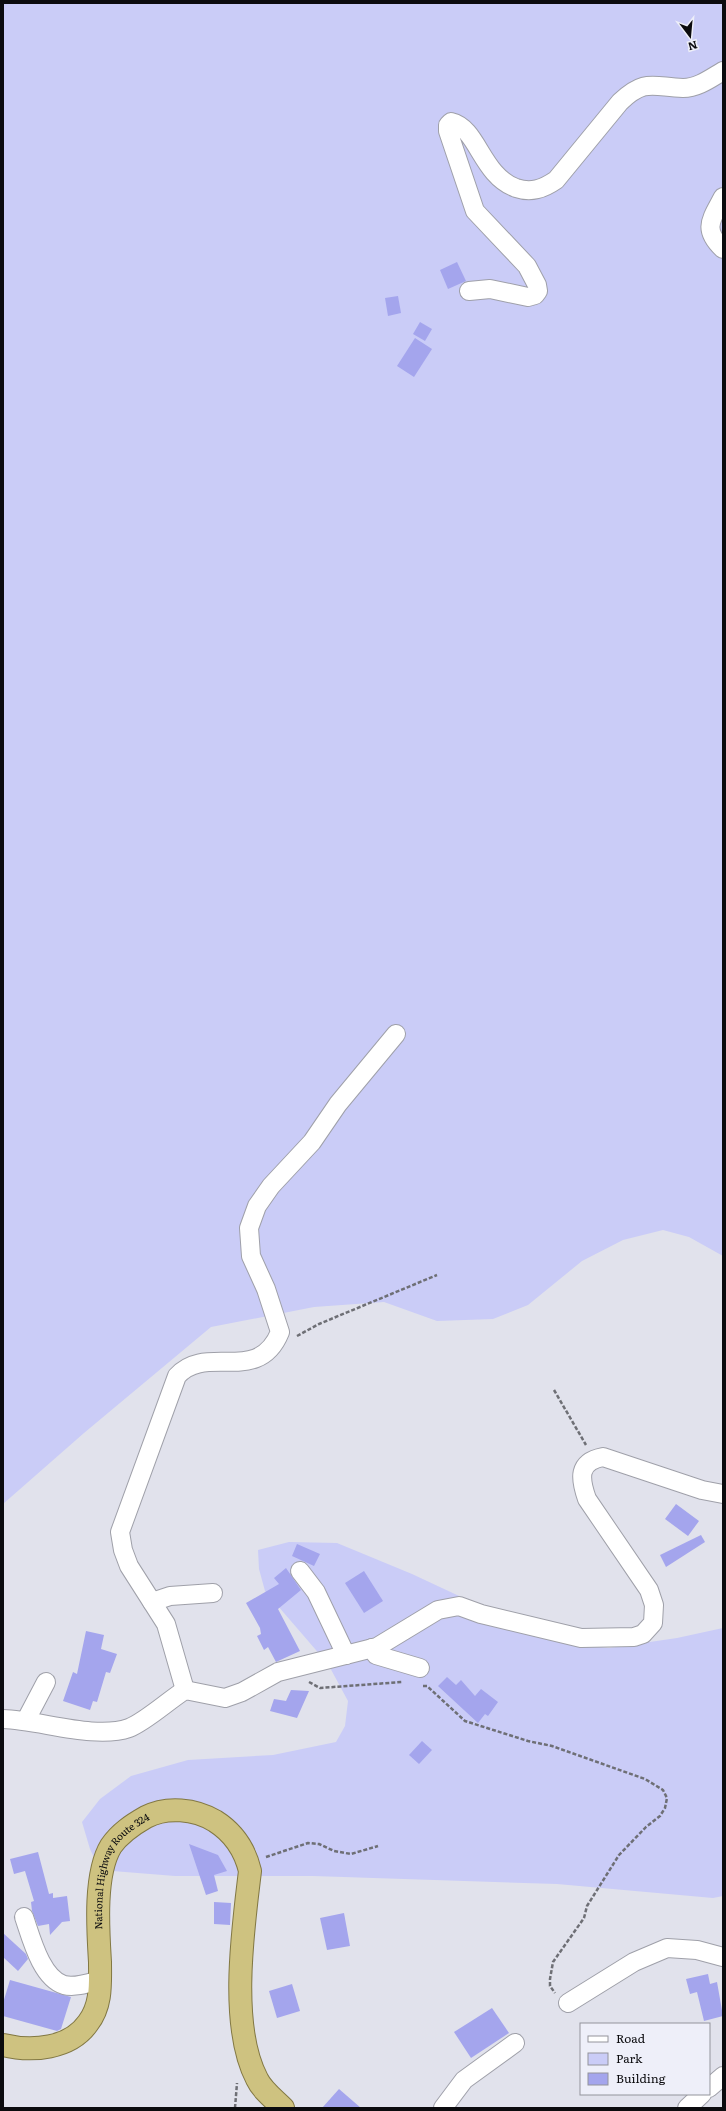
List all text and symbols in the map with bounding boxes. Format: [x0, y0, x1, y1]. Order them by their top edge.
north arrow [670, 16, 710, 56]
text: N [686, 38, 700, 56]
street label: National Highway Route 324 [90, 1809, 152, 1930]
legend [580, 2023, 710, 2095]
text: Road [616, 2029, 646, 2047]
text: Park [616, 2049, 643, 2067]
text: Building [616, 2069, 666, 2087]

